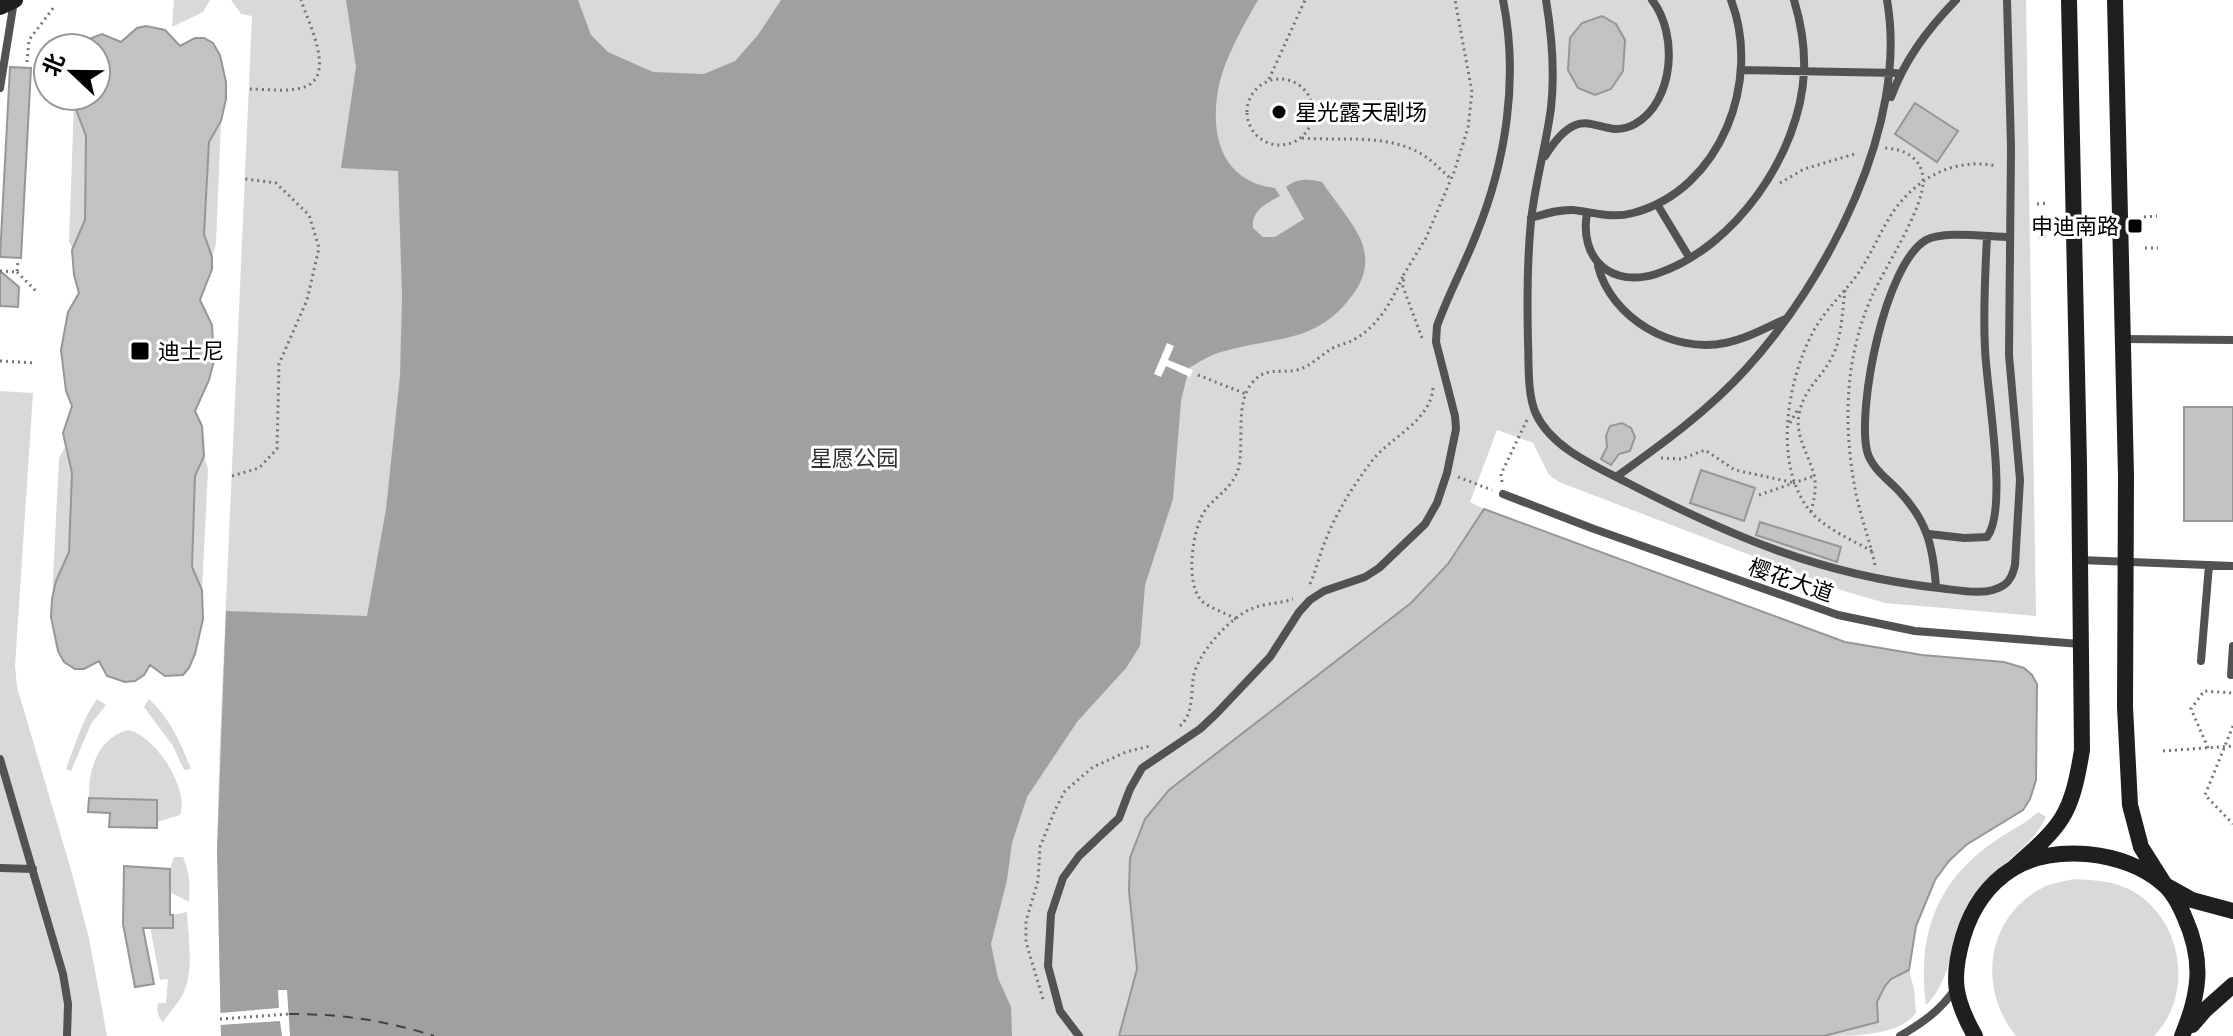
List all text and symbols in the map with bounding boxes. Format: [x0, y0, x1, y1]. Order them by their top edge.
north arrow [32, 32, 112, 112]
text: 北 [37, 49, 71, 80]
place label: 星光露天剧场 [1295, 99, 1427, 126]
marker: 星光露天剧场 [1270, 103, 1288, 121]
place label: 申迪南路 [2031, 213, 2119, 240]
marker: 申迪南路 [2126, 217, 2144, 235]
place label: 迪士尼 [158, 338, 224, 365]
marker: 迪士尼 [129, 340, 151, 362]
park label: 星愿公园 [810, 445, 898, 472]
street label: 樱花大道 [1745, 553, 1837, 608]

